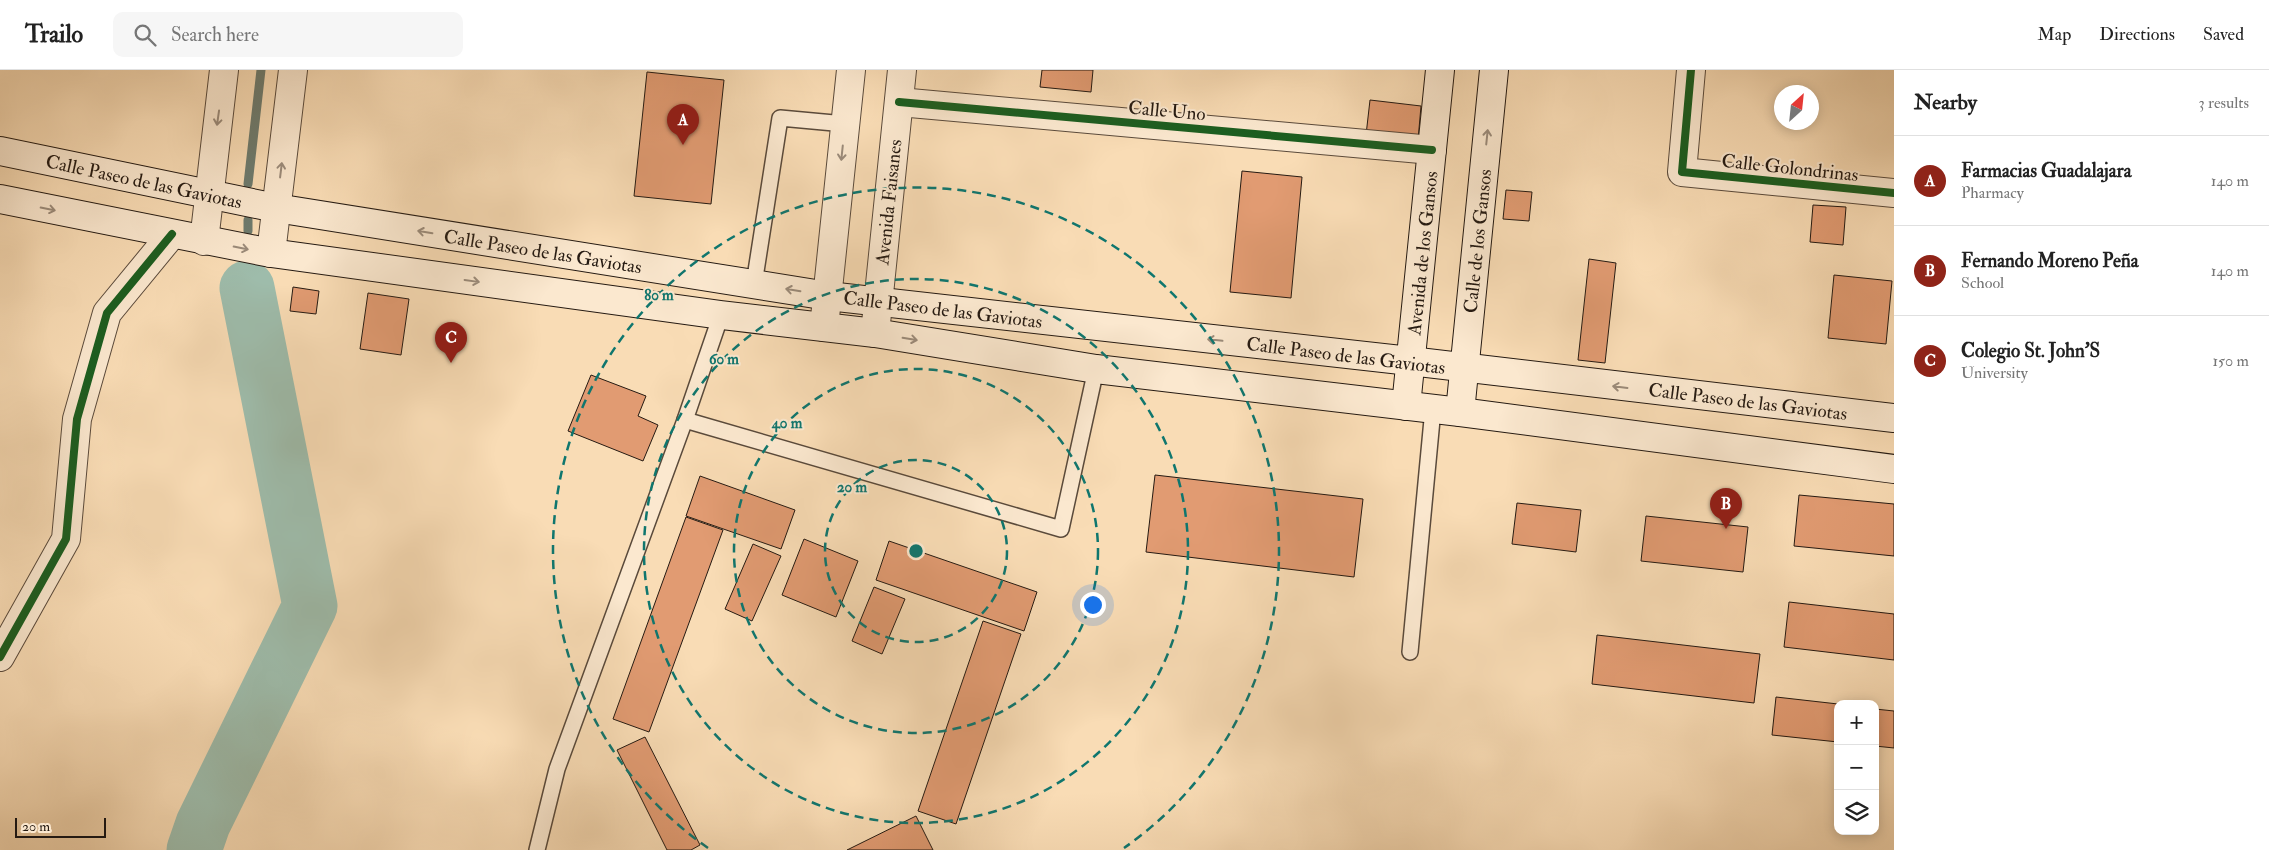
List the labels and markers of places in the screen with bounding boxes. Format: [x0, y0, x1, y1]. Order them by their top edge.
pin: A [667, 104, 699, 145]
pin: C [435, 322, 467, 363]
pin: B [1710, 488, 1742, 529]
centre of rings [907, 542, 925, 560]

